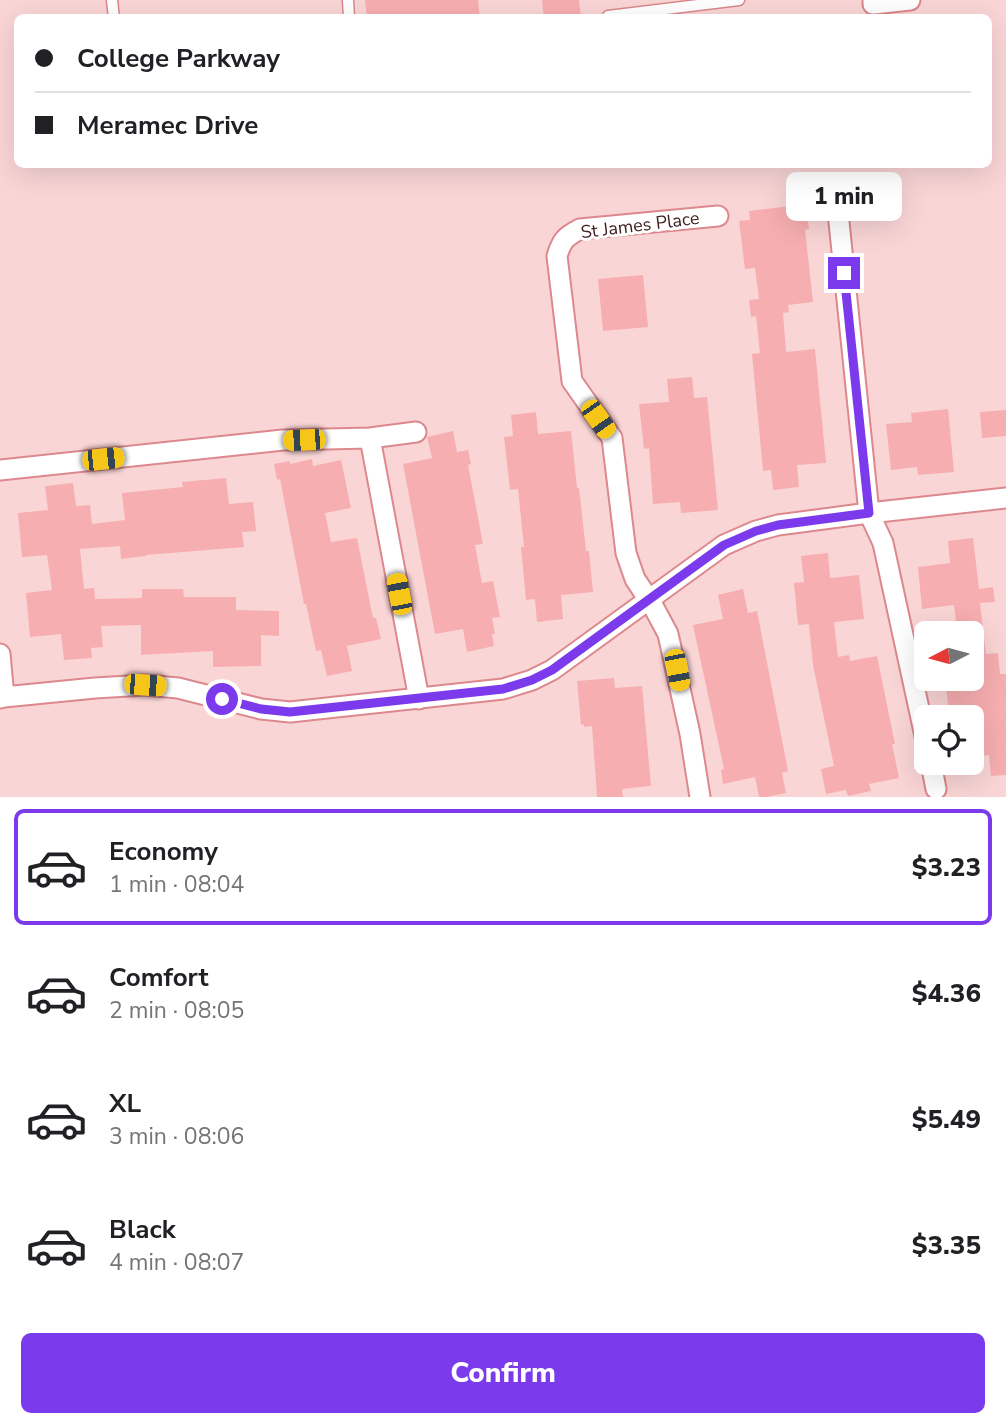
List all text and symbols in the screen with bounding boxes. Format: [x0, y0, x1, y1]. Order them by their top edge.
text: College Parkway [77, 41, 280, 76]
text: Meramec Drive [77, 108, 258, 143]
callout: 1 min [786, 172, 902, 220]
text: 1 min [814, 181, 874, 212]
street label: St James Place [579, 206, 701, 244]
route end [828, 257, 860, 289]
car [578, 396, 619, 442]
car [283, 429, 326, 451]
car [82, 446, 125, 472]
car [385, 571, 414, 617]
north arrow [914, 621, 984, 691]
map controls [914, 621, 984, 775]
car [663, 647, 692, 693]
car [124, 673, 167, 697]
route start [206, 683, 238, 715]
button: locate [914, 705, 984, 775]
text: Economy [109, 834, 218, 869]
icon: car [25, 836, 88, 899]
text: $3.23 [912, 850, 981, 885]
text: 1 min · 08:04 [109, 869, 244, 900]
text: Comfort [109, 960, 209, 995]
icon: car [25, 962, 88, 1025]
text: $4.36 [912, 976, 981, 1011]
text: 2 min · 08:05 [109, 995, 244, 1026]
text: XL [109, 1086, 141, 1121]
icon: car [25, 1088, 88, 1151]
text: $5.49 [912, 1102, 981, 1137]
text: 3 min · 08:06 [109, 1121, 244, 1152]
text: Black [109, 1212, 176, 1247]
icon: car [25, 1214, 88, 1277]
text: $3.35 [912, 1228, 981, 1263]
text: 4 min · 08:07 [109, 1247, 244, 1278]
button: Confirm [21, 1333, 985, 1413]

